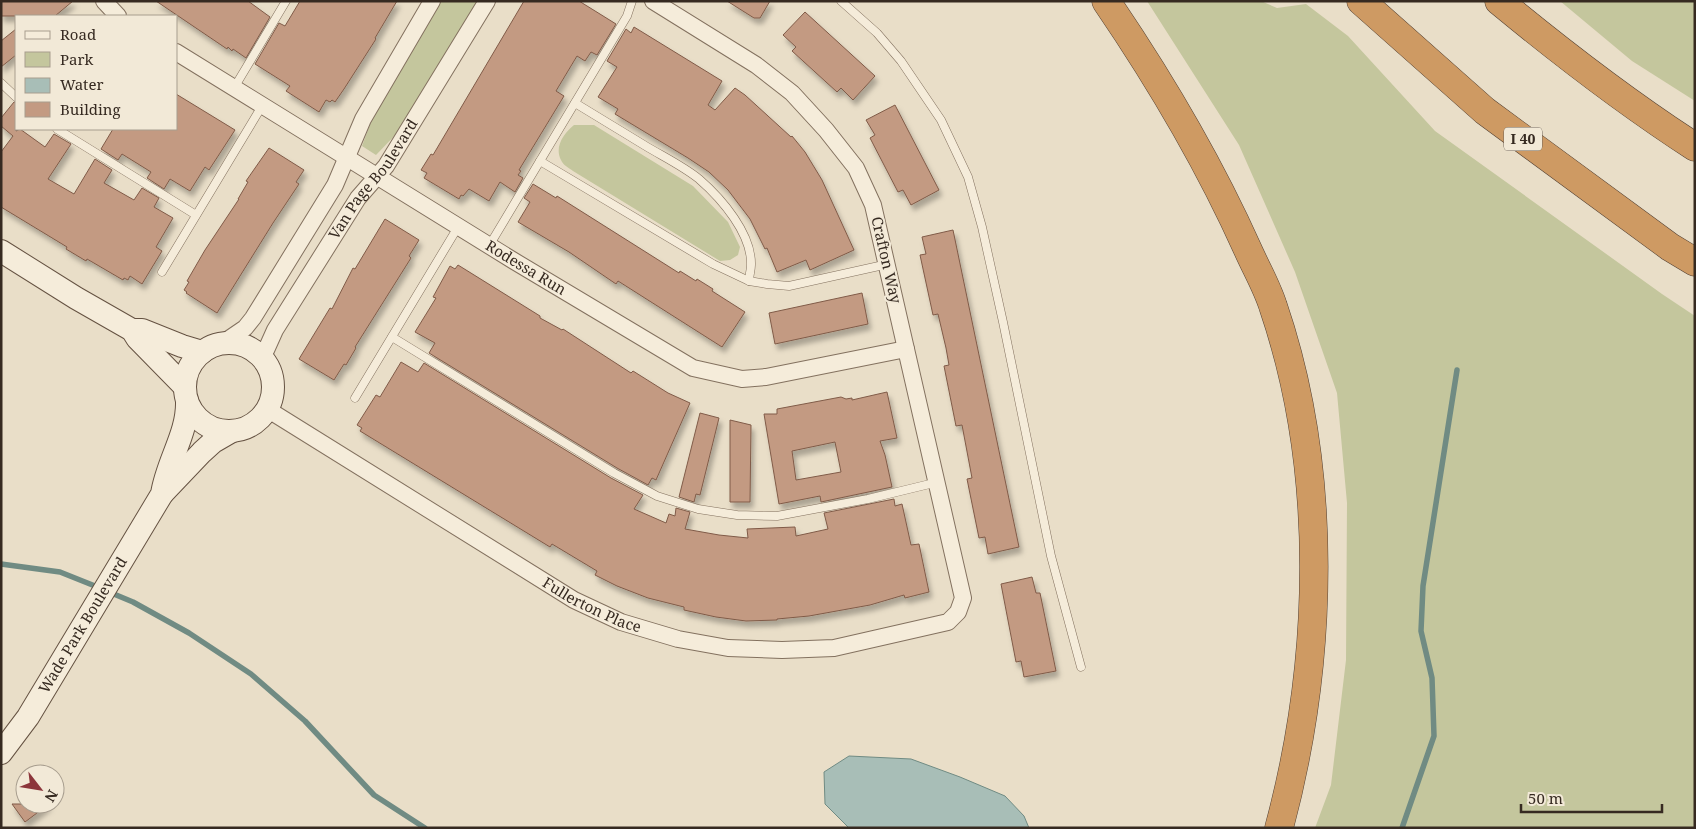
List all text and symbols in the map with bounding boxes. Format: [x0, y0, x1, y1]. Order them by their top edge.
legend [15, 15, 178, 130]
text: Road [60, 24, 96, 44]
text: Park [60, 49, 94, 69]
text: Water [60, 74, 103, 94]
text: Building [60, 99, 121, 119]
street label: Van Page Boulevard [324, 115, 421, 243]
road number: I 40 [1504, 128, 1542, 150]
street label: Crafton Way [867, 214, 907, 306]
street label: Rodessa Run [482, 235, 571, 299]
street label: Wade Park Boulevard [34, 553, 131, 697]
street label: Fullerton Place [539, 572, 644, 636]
north arrow [15, 764, 65, 814]
scale bar [1521, 782, 1662, 814]
text: N [41, 786, 63, 806]
text: 50 m [1528, 788, 1563, 808]

